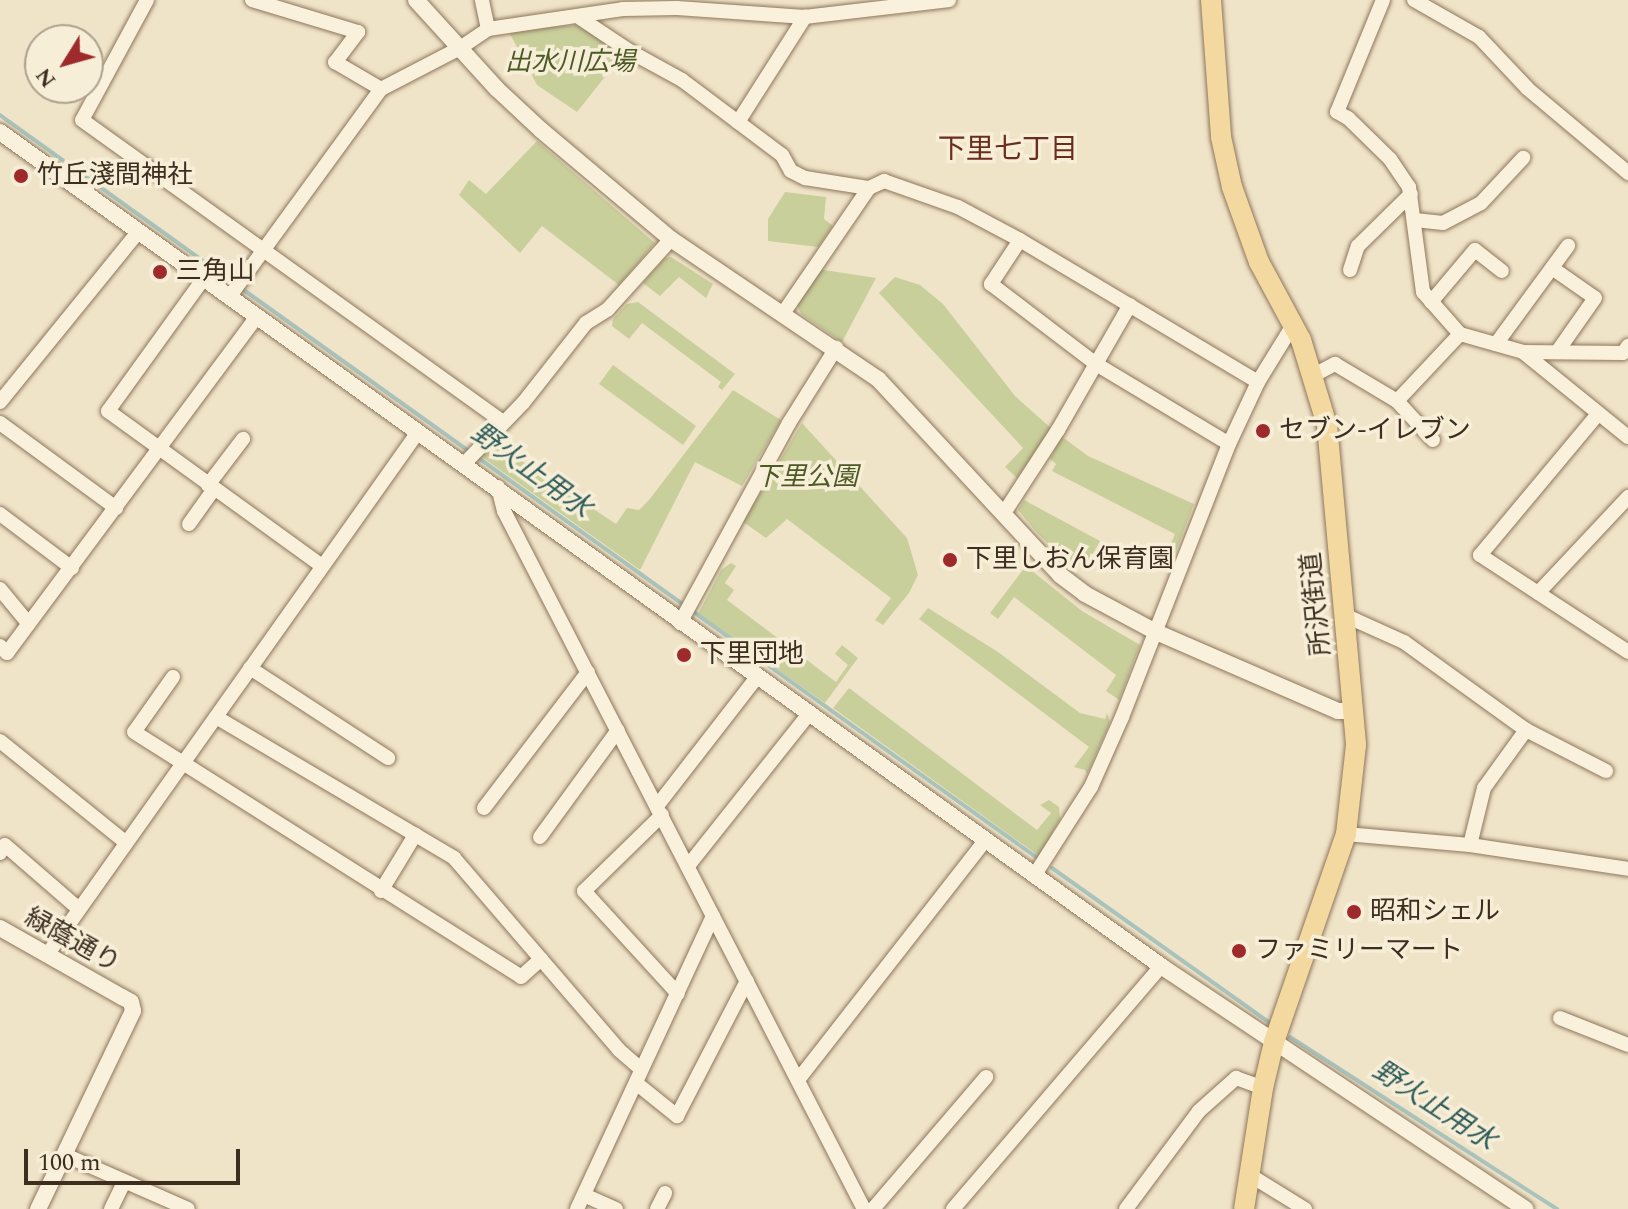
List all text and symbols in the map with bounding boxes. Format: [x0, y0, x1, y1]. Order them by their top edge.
north arrow [24, 24, 104, 104]
park label: 出水川広場 [505, 47, 635, 79]
text: N [27, 60, 65, 95]
district label: 下里七丁目 [938, 133, 1078, 167]
place label: 竹丘淺間神社 [37, 160, 193, 192]
marker: 竹丘淺間神社 [12, 167, 30, 185]
place label: 三角山 [176, 256, 254, 288]
marker: 三角山 [151, 263, 169, 281]
place label: セブン-イレブン [1279, 415, 1471, 447]
water label: 野火止用水 [464, 416, 598, 526]
marker: セブン-イレブン [1254, 422, 1272, 440]
park label: 下里公園 [754, 462, 858, 494]
place label: 下里しおん保育園 [966, 544, 1174, 576]
marker: 下里しおん保育園 [941, 551, 959, 569]
street label: 所沢街道 [1296, 551, 1338, 657]
place label: 下里団地 [700, 639, 804, 671]
marker: 下里団地 [675, 646, 693, 664]
place label: 昭和シェル [1370, 896, 1500, 928]
street label: 緑蔭通り [19, 902, 125, 980]
marker: 昭和シェル [1345, 903, 1363, 921]
place label: ファミリーマート [1255, 935, 1463, 967]
marker: ファミリーマート [1230, 942, 1248, 960]
water label: 野火止用水 [1366, 1054, 1502, 1158]
scale bar [28, 1133, 244, 1183]
text: 100 m [38, 1145, 101, 1181]

